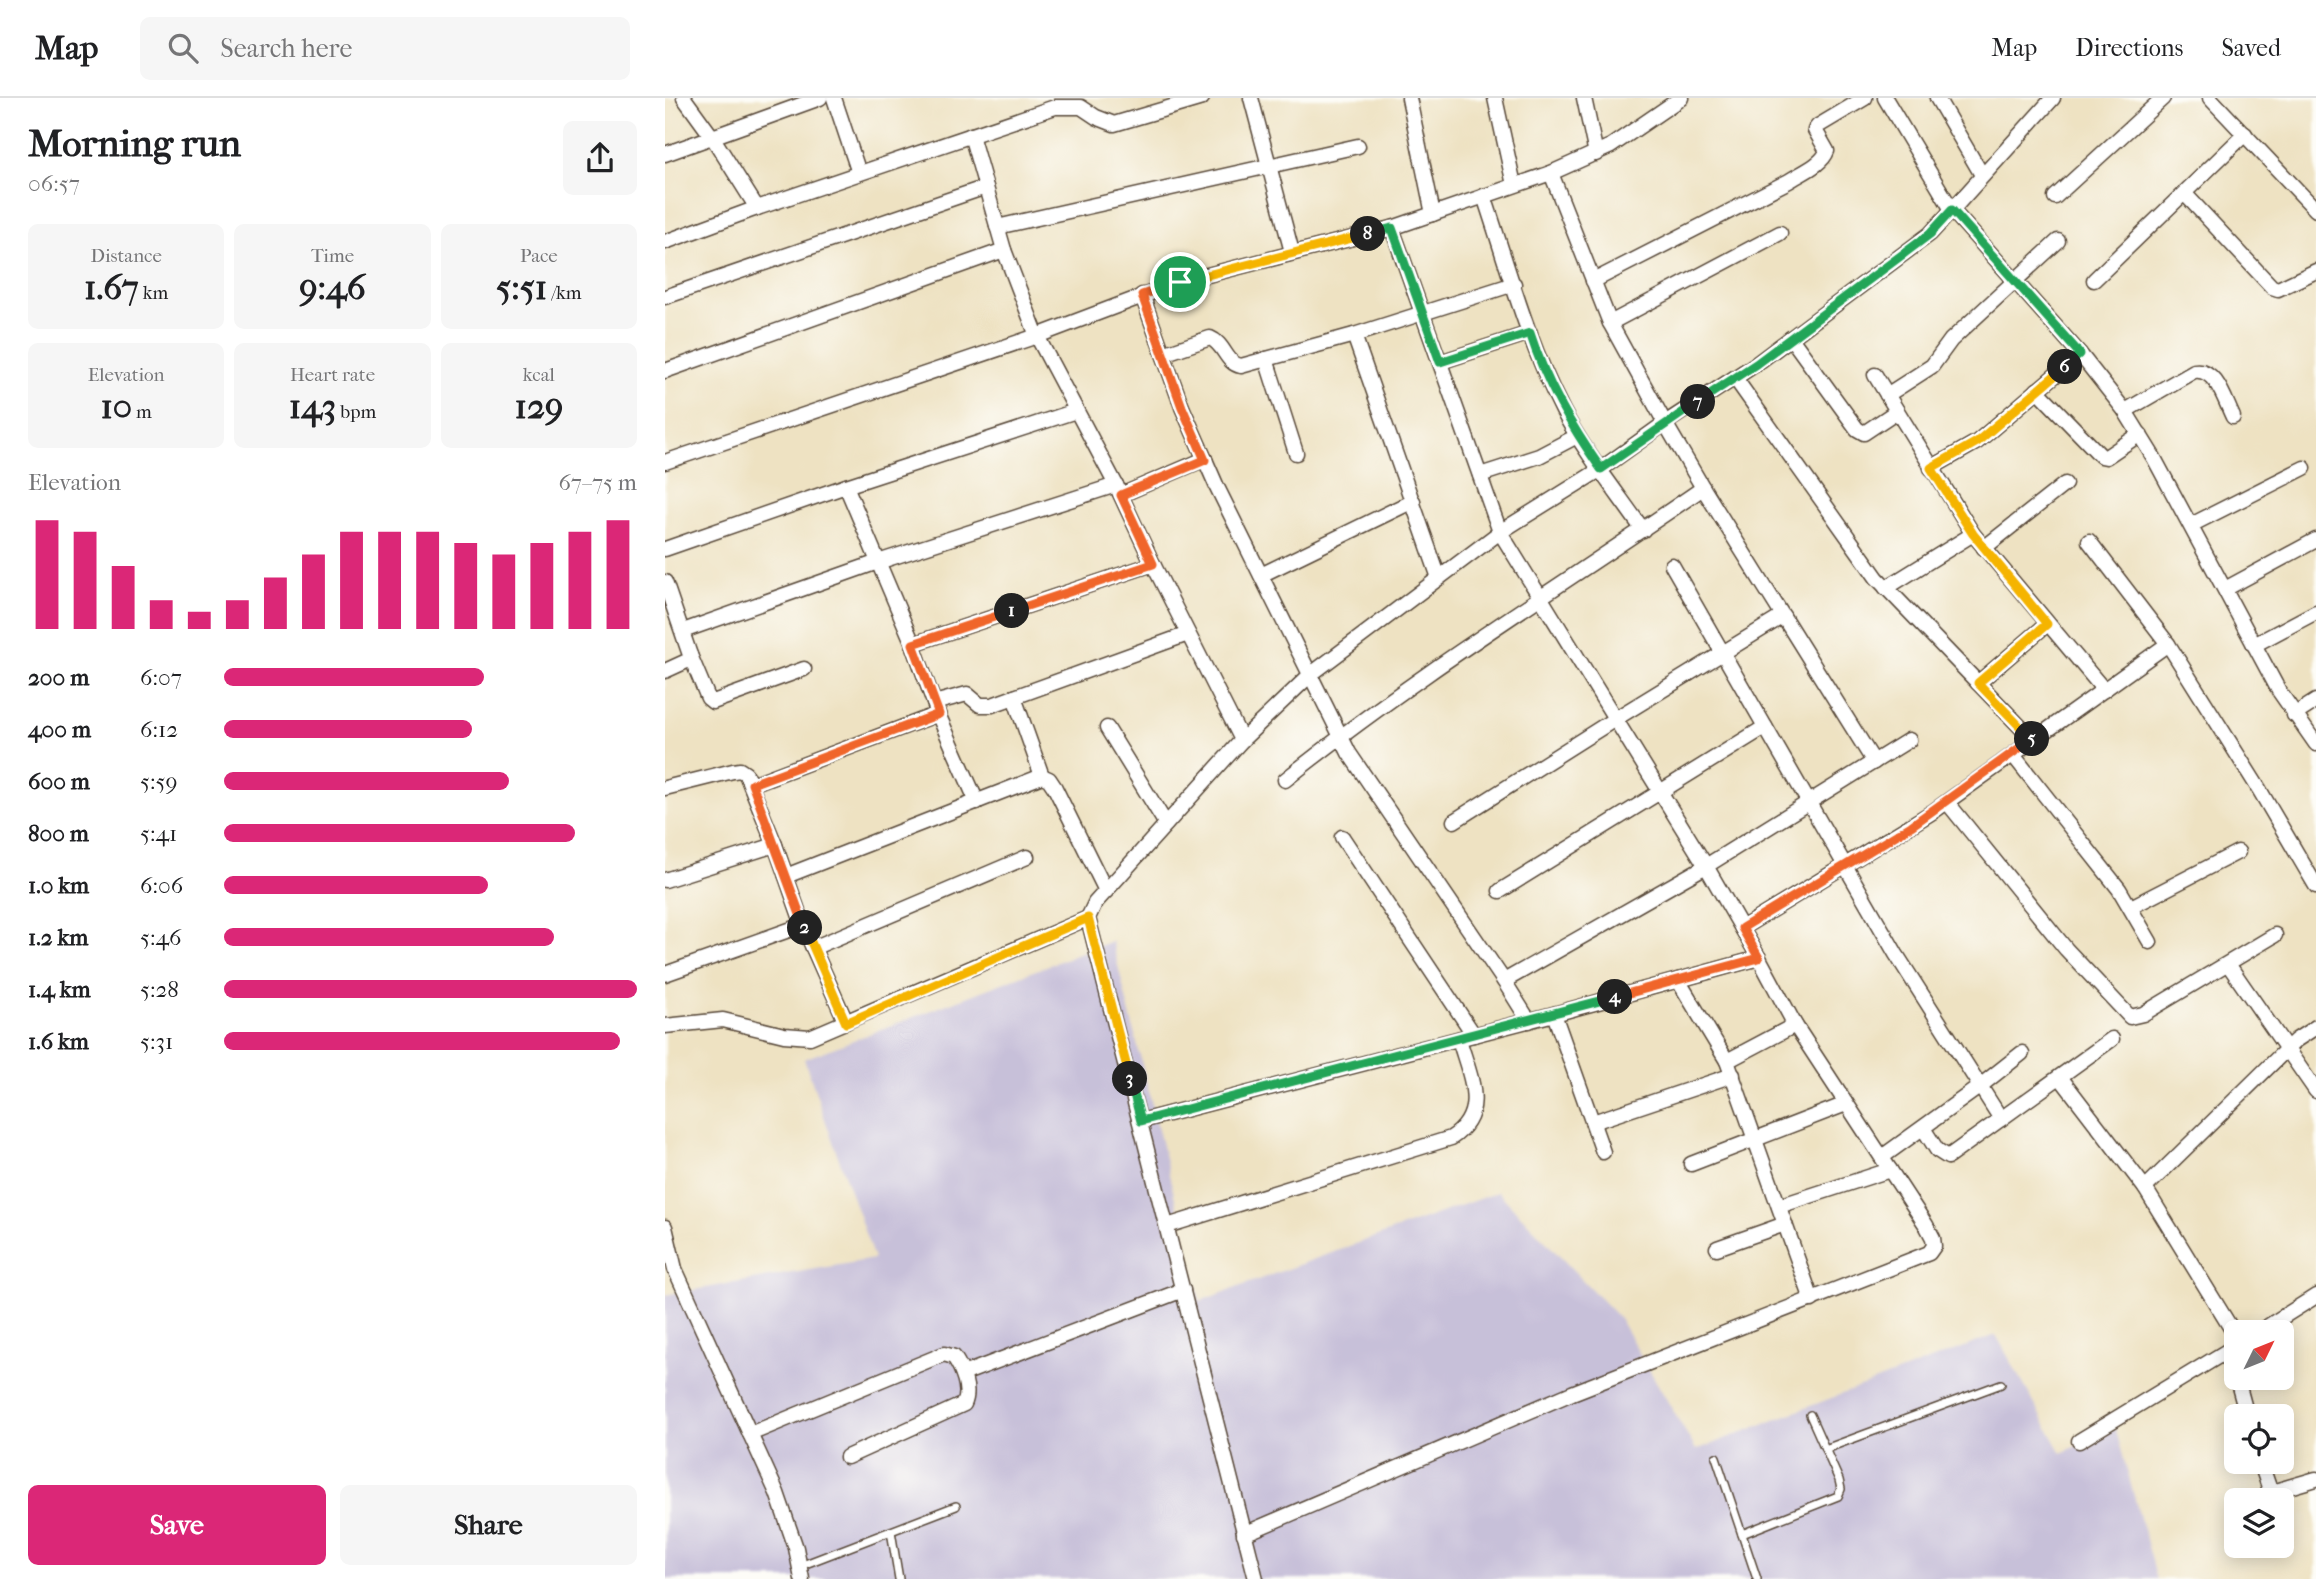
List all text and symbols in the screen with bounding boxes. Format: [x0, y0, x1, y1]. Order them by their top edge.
search box [140, 17, 630, 80]
text: Map [35, 29, 98, 68]
icon: search [164, 29, 202, 67]
text: Search here [220, 33, 352, 64]
text: Map [1991, 34, 2037, 62]
text: Directions [2075, 34, 2183, 62]
text: Saved [2221, 34, 2281, 62]
text: Morning run [28, 121, 241, 166]
button: share [563, 121, 637, 195]
text: 06:57 [28, 170, 80, 197]
pin: 8 [1351, 216, 1385, 252]
text: 8 [1363, 222, 1372, 244]
text: Distance [90, 245, 162, 267]
text: Time [311, 245, 354, 267]
text: Pace [520, 245, 558, 267]
pin [1150, 252, 1210, 312]
icon: arrive [1161, 263, 1199, 301]
text: 1.67 [84, 267, 139, 308]
text: 9:46 [299, 267, 366, 308]
text: 5:51 [496, 267, 547, 308]
text: km [139, 282, 168, 304]
text: /km [547, 282, 582, 304]
pin: 6 [2047, 350, 2083, 384]
text: 6 [2059, 355, 2070, 377]
text: Elevation [88, 364, 165, 386]
text: Heart rate [290, 364, 375, 386]
text: kcal [523, 364, 555, 386]
pin: 7 [1681, 384, 1715, 420]
text: 10 [100, 386, 132, 427]
text: 143 [289, 386, 336, 427]
text: 129 [514, 386, 563, 427]
text: 7 [1693, 390, 1702, 412]
text: m [132, 401, 152, 423]
text: bpm [336, 401, 376, 423]
text: Elevation [28, 469, 121, 496]
text: 67–75 m [558, 469, 637, 496]
pin: 1 [995, 594, 1029, 628]
text: 1 [1008, 599, 1015, 621]
text: 200 m [28, 664, 89, 691]
text: 6:07 [140, 664, 182, 691]
text: 400 m [28, 716, 91, 743]
text: 6:12 [140, 716, 178, 743]
pin: 5 [2015, 722, 2049, 756]
text: 5 [2027, 727, 2036, 749]
text: 600 m [28, 768, 90, 795]
text: 5:59 [140, 768, 178, 795]
text: 800 m [28, 820, 89, 847]
text: 5:41 [140, 820, 177, 847]
text: 1.0 km [28, 872, 89, 899]
text: 6:06 [140, 872, 183, 899]
pin: 2 [787, 910, 823, 946]
text: 2 [800, 916, 809, 938]
text: 1.2 km [28, 924, 88, 951]
text: 5:46 [140, 924, 182, 951]
text: 1.4 km [28, 976, 91, 1003]
text: 5:28 [140, 976, 179, 1003]
pin: 4 [1597, 979, 1633, 1014]
text: 4 [1609, 985, 1620, 1007]
text: 1.6 km [28, 1028, 89, 1055]
text: 5:31 [140, 1028, 173, 1055]
pin: 3 [1113, 1062, 1147, 1096]
text: 3 [1126, 1067, 1133, 1089]
north arrow [2224, 1320, 2294, 1390]
map controls [2224, 1320, 2294, 1558]
button: locate [2224, 1404, 2294, 1474]
button: Save [28, 1485, 326, 1565]
button: Share [340, 1485, 637, 1565]
button: layers [2224, 1488, 2294, 1558]

